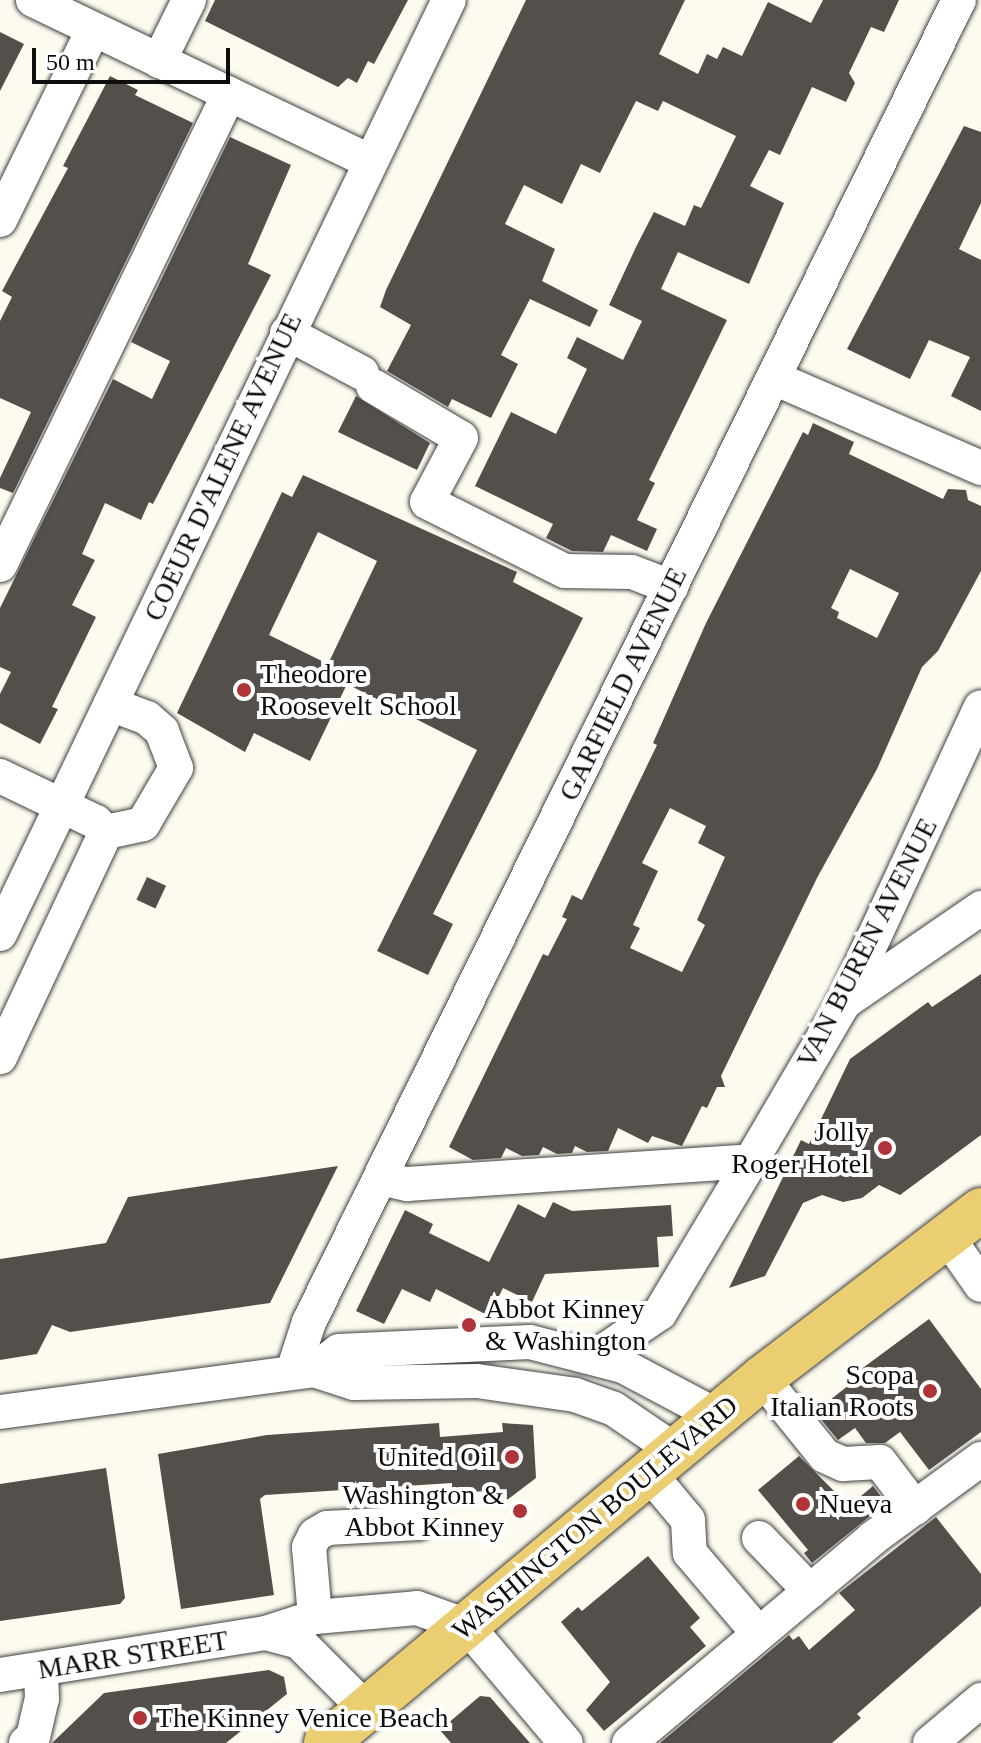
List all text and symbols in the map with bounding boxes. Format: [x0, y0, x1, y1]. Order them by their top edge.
scale bar [36, 32, 234, 82]
text: 50 m [46, 49, 95, 75]
street label: COEUR D'ALENE AVENUE [136, 307, 310, 627]
street label: GARFIELD AVENUE [552, 561, 694, 807]
place label: Theodore Roosevelt School [260, 657, 457, 723]
marker: Theodore Roosevelt School [235, 681, 253, 699]
street label: VAN BUREN AVENUE [789, 812, 945, 1074]
place label: Jolly Roger Hotel [731, 1115, 869, 1181]
marker: Jolly Roger Hotel [876, 1139, 894, 1157]
place label: Abbot Kinney & Washington [485, 1292, 647, 1358]
marker: Abbot Kinney & Washington [460, 1316, 478, 1334]
place label: Scopa Italian Roots [770, 1358, 914, 1424]
marker: Scopa Italian Roots [921, 1382, 939, 1400]
street label: WASHINGTON BOULEVARD [445, 1389, 745, 1647]
place label: United Oil [377, 1440, 496, 1474]
marker: United Oil [503, 1448, 521, 1466]
place label: Washington & Abbot Kinney [342, 1478, 504, 1544]
place label: Nueva [819, 1487, 892, 1521]
marker: Nueva [794, 1495, 812, 1513]
marker: Washington & Abbot Kinney [511, 1502, 529, 1520]
street label: MARR STREET [35, 1623, 231, 1687]
place label: The Kinney Venice Beach [156, 1701, 449, 1735]
marker: The Kinney Venice Beach [131, 1709, 149, 1727]

